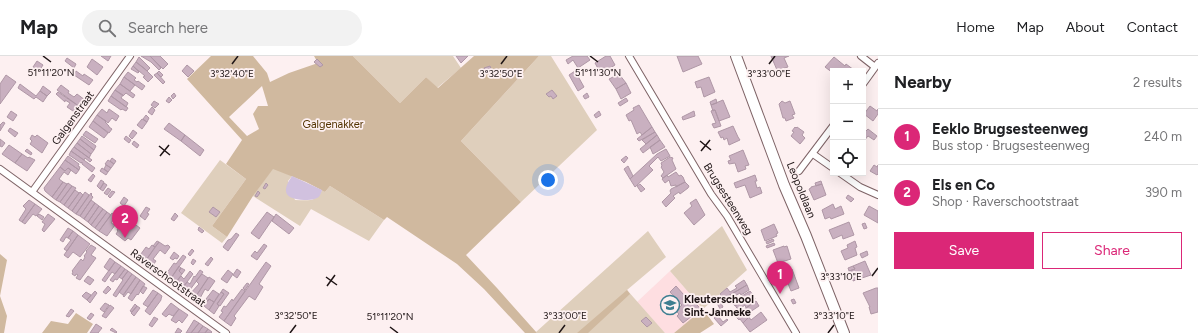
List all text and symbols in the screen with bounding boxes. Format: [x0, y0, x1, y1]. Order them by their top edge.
search box [82, 10, 362, 46]
text: Map [20, 16, 58, 39]
icon: search [96, 17, 118, 39]
text: Search here [128, 19, 208, 37]
text: Home [956, 19, 995, 36]
text: Map [1017, 19, 1044, 36]
text: About [1066, 19, 1105, 36]
text: Contact [1127, 19, 1178, 36]
text: 51°11'20"N [28, 66, 74, 79]
text: 51°11'30"N [575, 66, 621, 79]
text: 3°32'40"E [210, 67, 254, 80]
text: 3°32'50"E [479, 67, 523, 80]
text: 3°33'00"E [747, 67, 791, 80]
map controls [830, 68, 866, 176]
button: + [830, 68, 866, 104]
text: Nearby [894, 72, 952, 92]
text: 2 results [1133, 75, 1182, 90]
street label: Galgenstraat [49, 89, 97, 147]
button: − [830, 104, 866, 140]
park label: Galgenakker [303, 118, 364, 131]
text: Eeklo Brugsesteenweg [932, 120, 1088, 138]
text: 1 [904, 129, 910, 144]
text: 240 m [1144, 129, 1182, 144]
text: Bus stop · Brugsesteenweg [932, 138, 1090, 153]
button: locate [830, 140, 866, 176]
street label: Leopoldlaan [784, 160, 818, 220]
street label: Brugsesteenweg [701, 161, 755, 237]
your location [538, 170, 558, 190]
text: Els en Co [932, 176, 995, 194]
text: 2 [903, 185, 911, 200]
text: 390 m [1145, 185, 1182, 200]
text: Shop · Raverschootstraat [932, 194, 1079, 209]
pin: 2 [112, 205, 138, 238]
button: Save [894, 232, 1034, 269]
button: Share [1042, 232, 1182, 269]
street label: Raverschootstraat [128, 246, 208, 310]
pin: 1 [767, 261, 793, 294]
text: 3°33'10"E [820, 270, 862, 283]
place label: Kleuterschool Sint-Janneke [684, 293, 754, 319]
school or university icon: Kleuterschool Sint-Janneke [659, 294, 681, 316]
text: 3°32'50"E [274, 309, 318, 322]
text: 3°33'00"E [543, 309, 587, 322]
text: 3°33'10"E [813, 309, 855, 322]
text: 51°11'20"N [367, 310, 413, 323]

